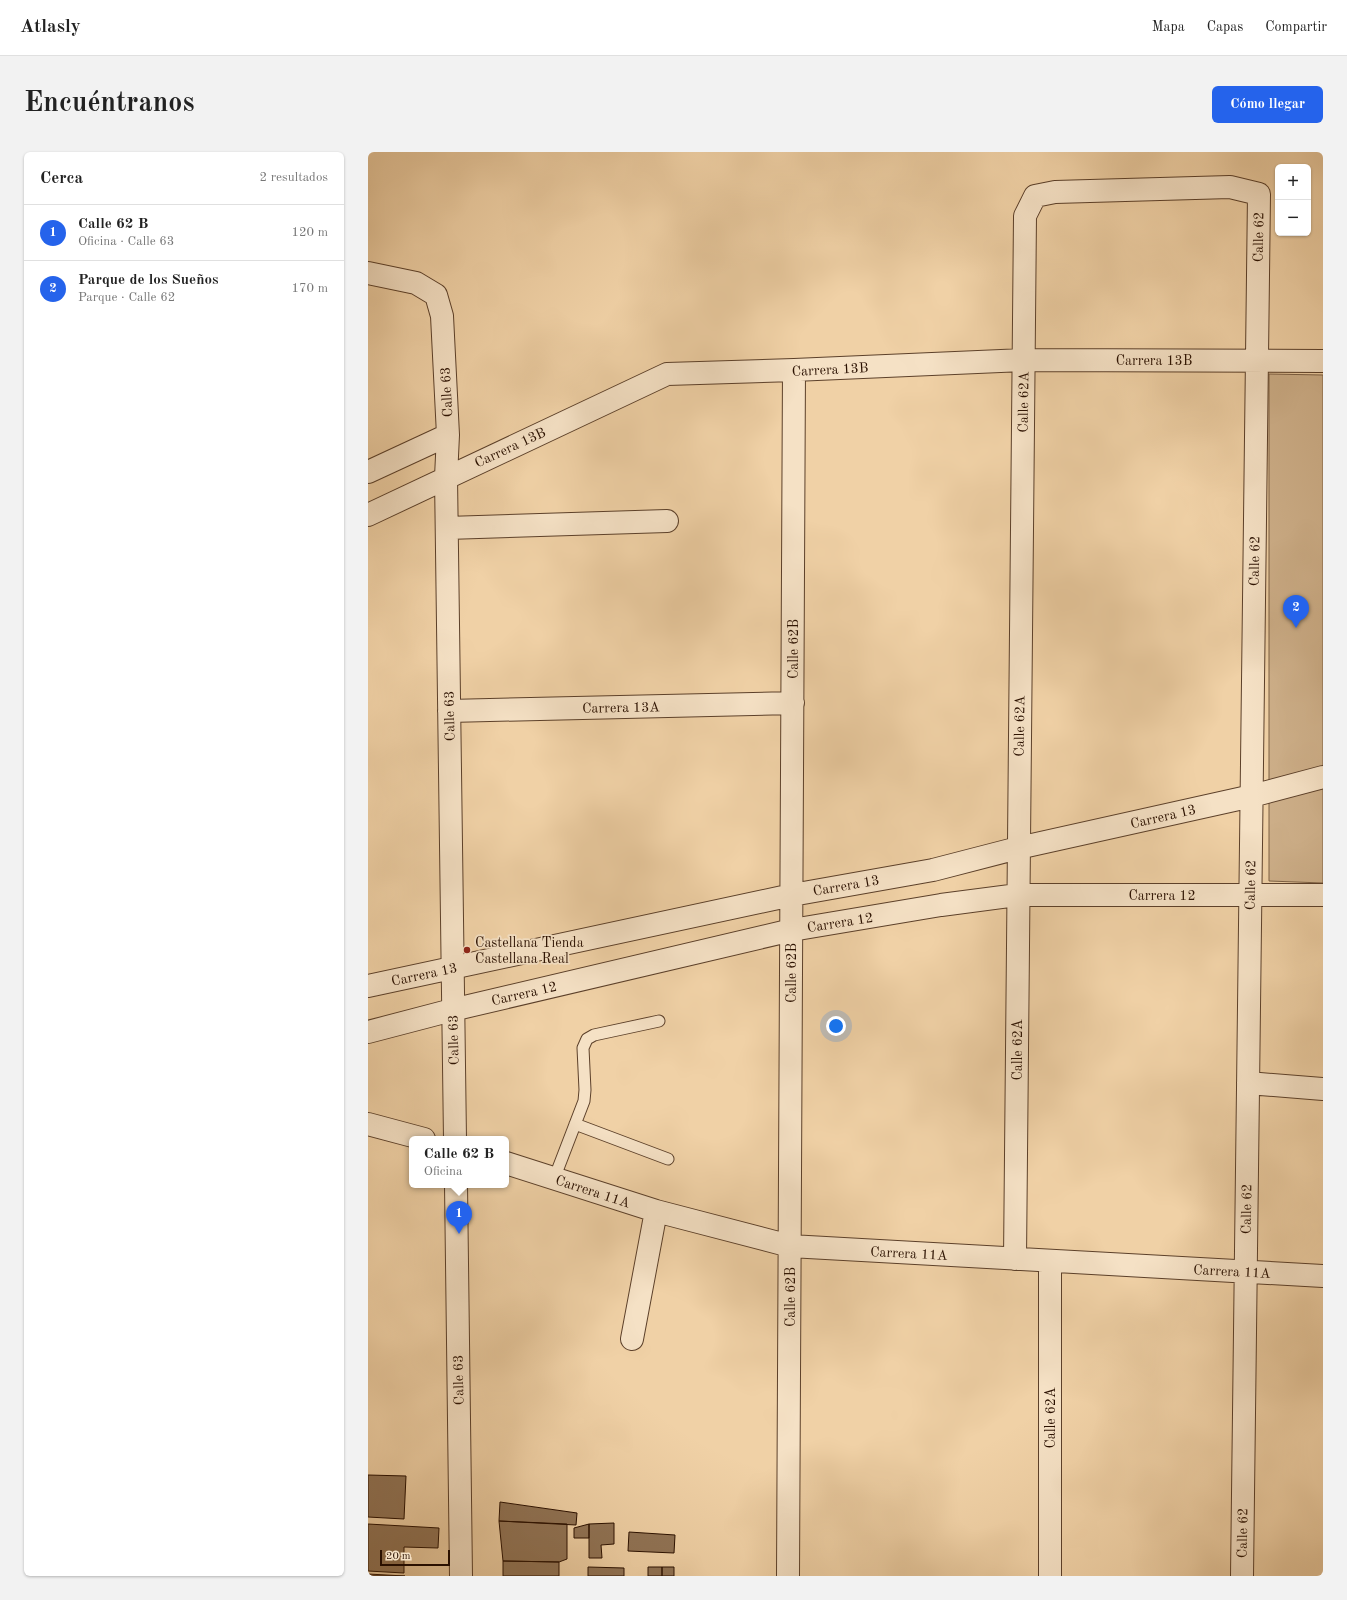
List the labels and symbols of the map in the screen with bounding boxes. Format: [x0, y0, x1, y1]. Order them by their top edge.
street label: Calle 62 [1252, 212, 1266, 262]
street label: Carrera 13B [1116, 354, 1192, 368]
street label: Carrera 13B [791, 361, 869, 379]
street label: Calle 63 [439, 366, 455, 418]
street label: Calle 62A [1016, 371, 1032, 433]
street label: Carrera 13B [473, 425, 548, 470]
street label: Calle 62 [1248, 536, 1262, 586]
pin: 2 [1283, 595, 1309, 628]
street label: Calle 62B [787, 619, 801, 679]
street label: Calle 63 [443, 691, 457, 741]
street label: Calle 62A [1012, 695, 1028, 757]
street label: Carrera 13A [582, 700, 660, 716]
street label: Carrera 13 [1129, 803, 1197, 831]
street label: Calle 62 [1244, 860, 1258, 910]
street label: Carrera 13 [812, 873, 880, 899]
street label: Carrera 12 [1128, 889, 1196, 903]
street label: Carrera 12 [806, 911, 874, 935]
place label: Castellana Tienda Castellana Real [475, 936, 584, 966]
street label: Calle 62B [785, 943, 799, 1003]
marker: Castellana Tienda Castellana Real [462, 945, 472, 955]
street label: Carrera 13 [390, 961, 458, 989]
street label: Carrera 12 [490, 980, 558, 1008]
street label: Calle 63 [447, 1015, 461, 1065]
your location [826, 1016, 846, 1036]
street label: Calle 62A [1011, 1019, 1025, 1081]
street label: Carrera 11A [554, 1173, 632, 1211]
street label: Calle 62 [1240, 1184, 1254, 1234]
pin: 1 [446, 1201, 472, 1234]
street label: Carrera 11A [870, 1245, 948, 1263]
street label: Carrera 11A [1193, 1263, 1271, 1281]
street label: Calle 62B [784, 1267, 798, 1327]
street label: Calle 63 [452, 1355, 466, 1405]
street label: Calle 62A [1044, 1387, 1058, 1449]
street label: Calle 62 [1236, 1508, 1250, 1558]
scale bar [380, 1548, 450, 1567]

